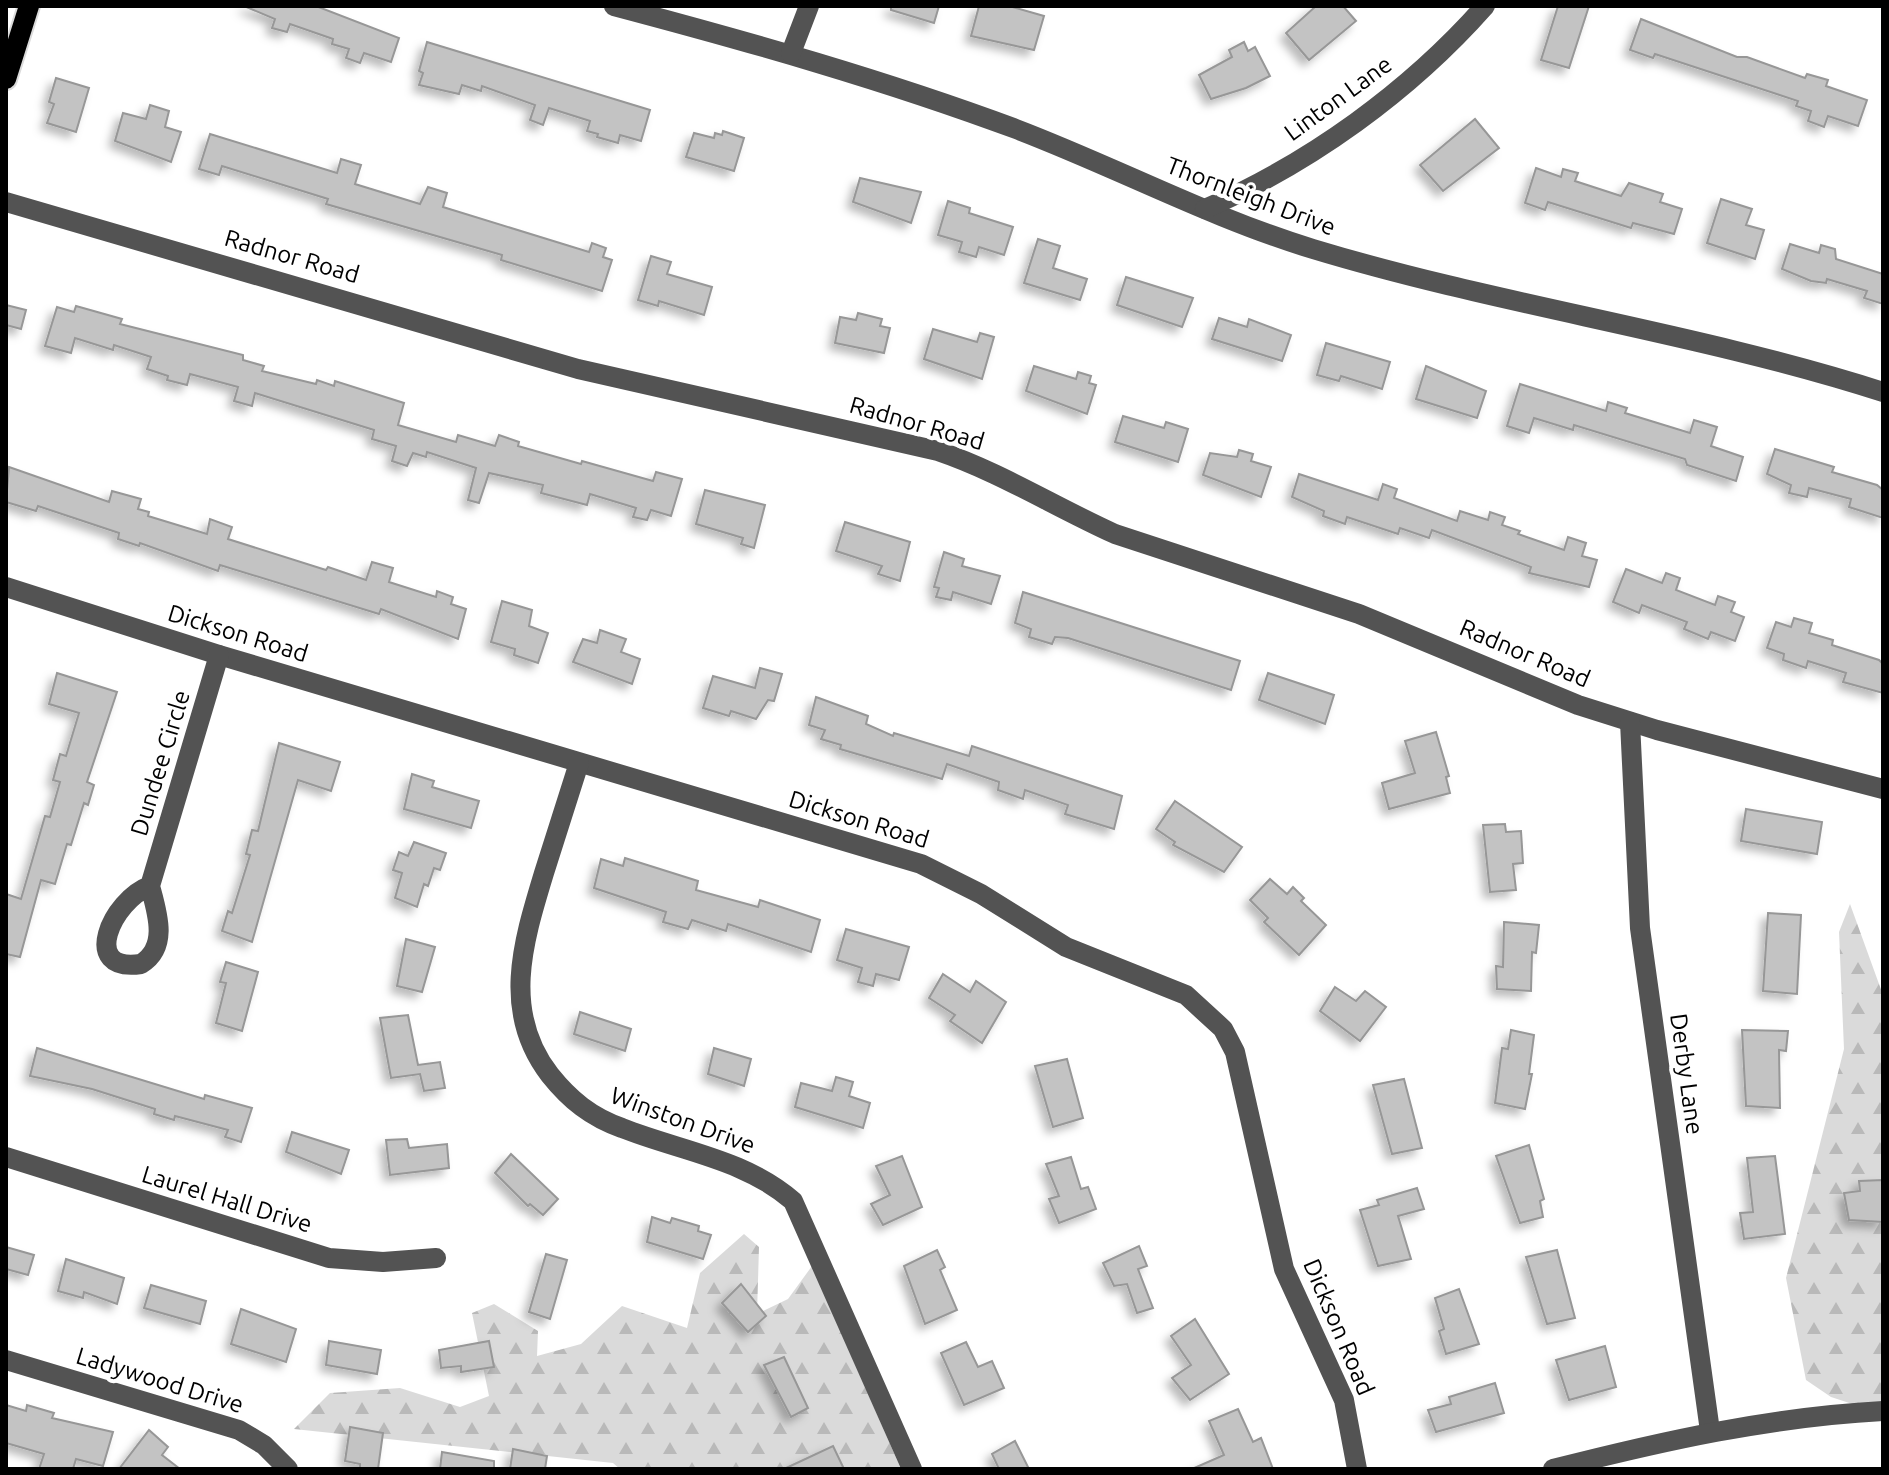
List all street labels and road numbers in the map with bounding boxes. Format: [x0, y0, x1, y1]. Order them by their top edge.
street label: Linton Lane [1279, 50, 1397, 146]
street label: Thornleigh Drive [1163, 151, 1339, 241]
street label: Radnor Road [222, 224, 362, 288]
street label: Radnor Road [847, 391, 987, 455]
street label: Dickson Road [165, 599, 311, 667]
street label: Radnor Road [1456, 613, 1594, 693]
street label: Dundee Circle [125, 687, 195, 839]
street label: Dickson Road [786, 785, 932, 853]
street label: Derby Lane [1665, 1012, 1709, 1136]
street label: Winston Drive [607, 1081, 759, 1159]
street label: Laurel Hall Drive [139, 1160, 315, 1238]
street label: Dickson Road [1298, 1255, 1380, 1399]
street label: Ladywood Drive [73, 1342, 247, 1418]

